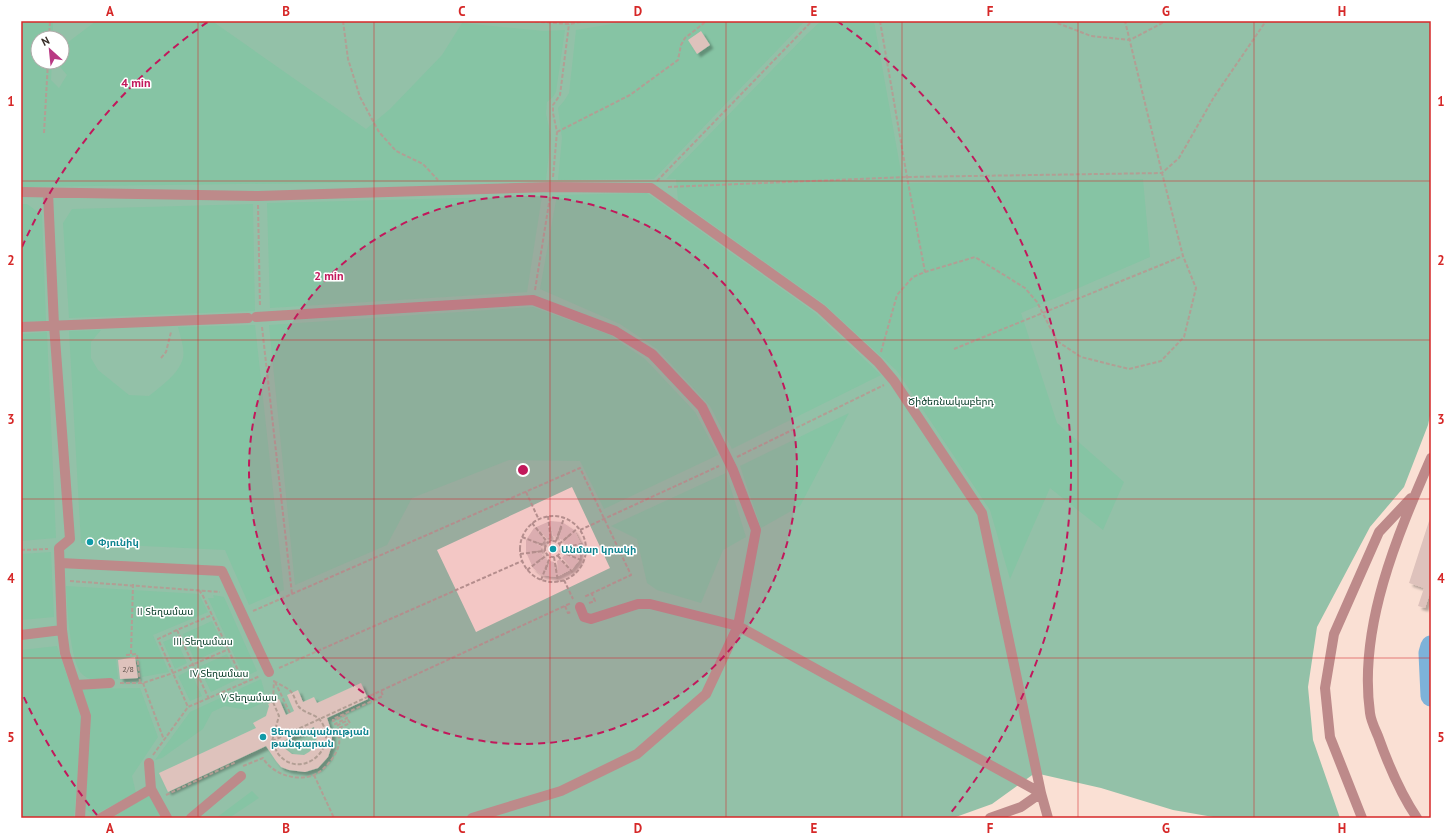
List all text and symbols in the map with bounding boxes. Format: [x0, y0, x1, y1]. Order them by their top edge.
text: A [106, 3, 114, 20]
text: B [282, 3, 290, 20]
text: C [458, 3, 466, 20]
text: D [634, 3, 642, 20]
text: E [811, 3, 818, 20]
text: F [987, 3, 994, 20]
text: G [1162, 3, 1170, 20]
text: H [1338, 3, 1346, 20]
north arrow [30, 30, 70, 70]
text: N [39, 33, 52, 49]
text: 4 min [121, 75, 151, 90]
text: 1 [7, 93, 15, 110]
text: 1 [1437, 93, 1445, 110]
text: 2 [7, 252, 15, 269]
text: 2 [1437, 252, 1445, 269]
text: 2 min [314, 268, 344, 283]
park label: Ծիծեռնակաբերդ [908, 395, 994, 408]
text: 3 [7, 411, 15, 428]
text: 3 [1437, 411, 1445, 428]
centre of rings [516, 463, 530, 477]
place label: Փյունիկ [98, 536, 139, 549]
marker: Փյունիկ [85, 537, 95, 547]
place label: Անմար կրակի [561, 543, 636, 556]
marker: Անմար կրակի [548, 544, 558, 554]
text: 4 [7, 570, 15, 587]
text: 4 [1437, 570, 1445, 587]
park label: II Տեղամաս [137, 605, 193, 618]
park label: III Տեղամաս [173, 635, 233, 648]
house number: 2/8 [122, 664, 134, 674]
park label: IV Տեղամաս [189, 667, 249, 680]
park label: V Տեղամաս [220, 691, 277, 704]
place label: Ցեղասպանության թանգարան [271, 725, 369, 750]
text: 5 [7, 729, 15, 746]
text: 5 [1437, 729, 1445, 746]
marker: Ցեղասպանության թանգարան [258, 732, 268, 742]
text: A [106, 820, 114, 837]
text: B [282, 820, 290, 837]
text: C [458, 820, 466, 837]
text: D [634, 820, 642, 837]
text: E [811, 820, 818, 837]
text: F [987, 820, 994, 837]
text: G [1162, 820, 1170, 837]
text: H [1338, 820, 1346, 837]

